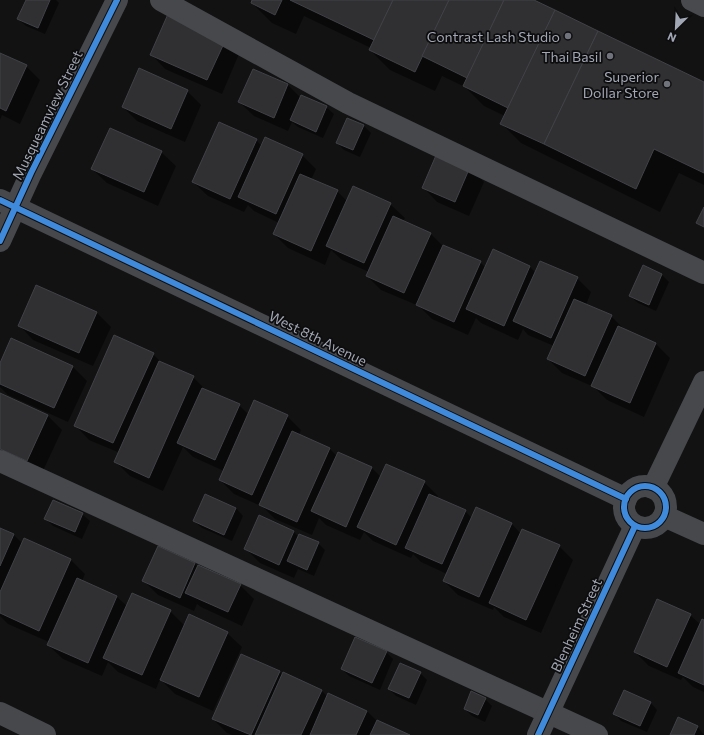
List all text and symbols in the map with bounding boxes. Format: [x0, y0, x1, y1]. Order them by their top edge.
north arrow [656, 8, 696, 48]
place label: Contrast Lash Studio [427, 28, 560, 45]
text: N [665, 30, 678, 45]
marker: Contrast Lash Studio [563, 31, 573, 41]
street label: Musqueamview Street [8, 47, 86, 182]
place label: Thai Basil [542, 48, 602, 65]
marker: Thai Basil [605, 51, 615, 61]
place label: Superior Dollar Store [583, 68, 659, 101]
marker: Superior Dollar Store [662, 79, 672, 89]
street label: West 8th Avenue [266, 307, 370, 369]
street label: Blenheim Street [547, 575, 605, 675]

